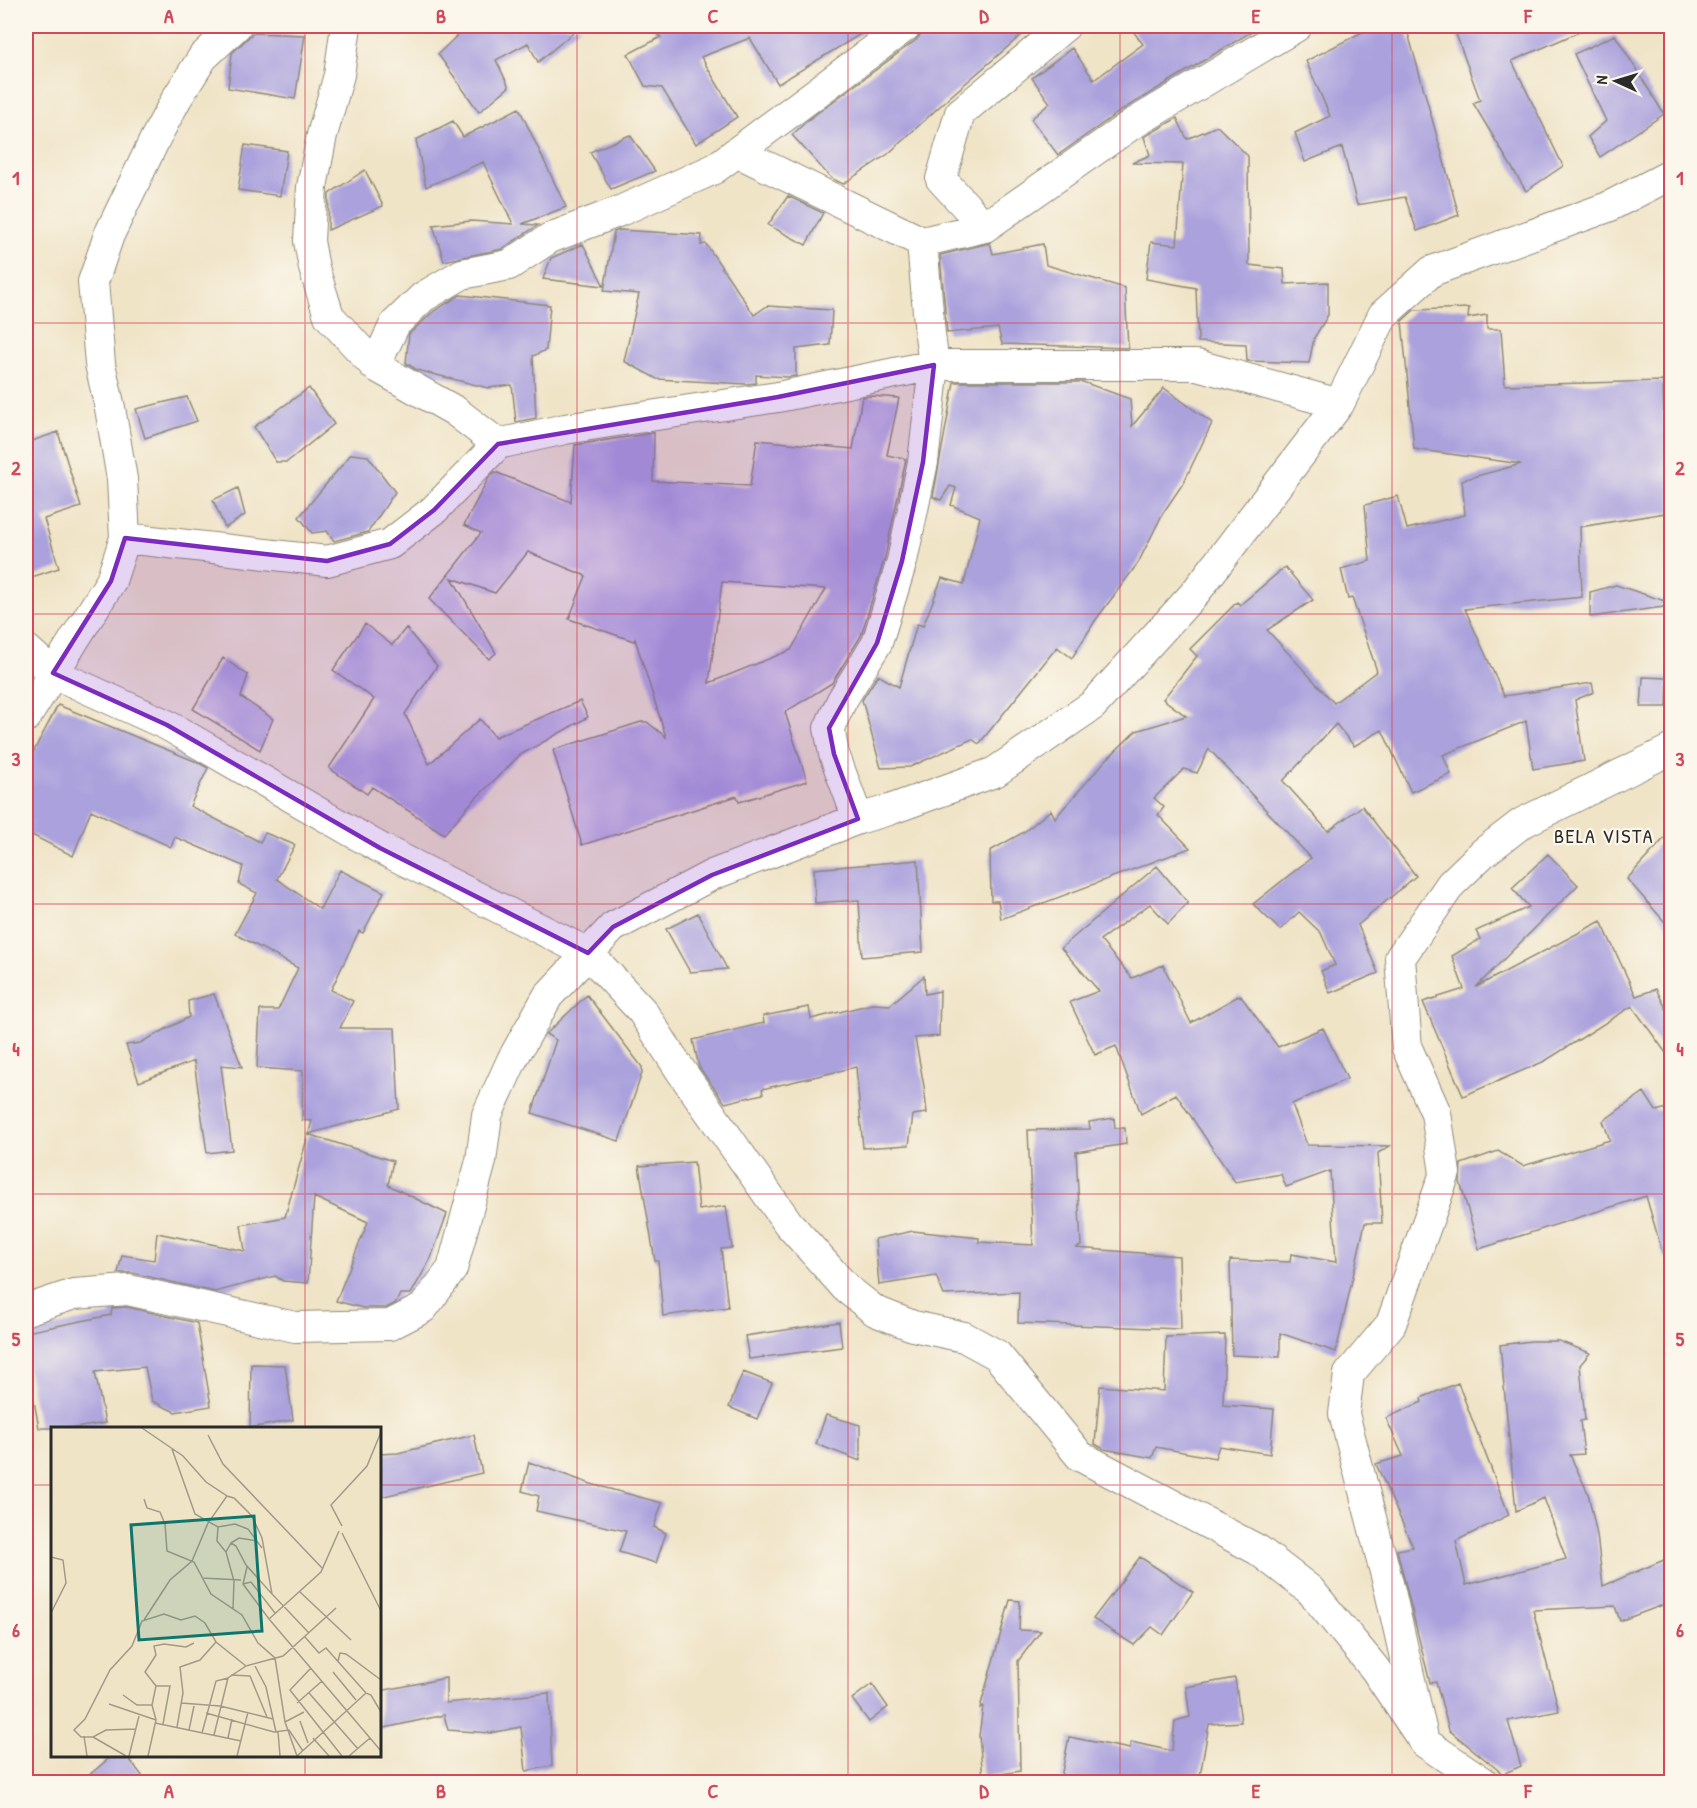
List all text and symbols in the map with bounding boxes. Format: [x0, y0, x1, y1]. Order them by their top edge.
text: A [164, 2, 174, 29]
text: B [436, 2, 446, 29]
text: C [708, 2, 719, 29]
text: D [979, 2, 989, 29]
text: E [1252, 2, 1261, 29]
text: F [1523, 2, 1533, 29]
north arrow [1586, 51, 1646, 111]
text: N [1590, 74, 1612, 85]
text: 1 [12, 164, 20, 191]
text: 1 [1676, 164, 1684, 191]
text: 2 [11, 454, 21, 481]
text: 2 [1675, 454, 1685, 481]
text: 3 [12, 745, 21, 772]
text: 3 [1676, 745, 1685, 772]
district label: BELA VISTA [1554, 822, 1654, 849]
text: 4 [12, 1035, 20, 1062]
text: 4 [1676, 1035, 1684, 1062]
text: 5 [12, 1325, 21, 1352]
text: 5 [1676, 1325, 1685, 1352]
inset map [51, 1427, 381, 1757]
text: 6 [12, 1616, 20, 1643]
text: 6 [1676, 1616, 1684, 1643]
text: A [164, 1777, 174, 1804]
text: B [436, 1777, 446, 1804]
text: C [708, 1777, 719, 1804]
text: D [979, 1777, 989, 1804]
text: E [1252, 1777, 1261, 1804]
text: F [1523, 1777, 1533, 1804]

